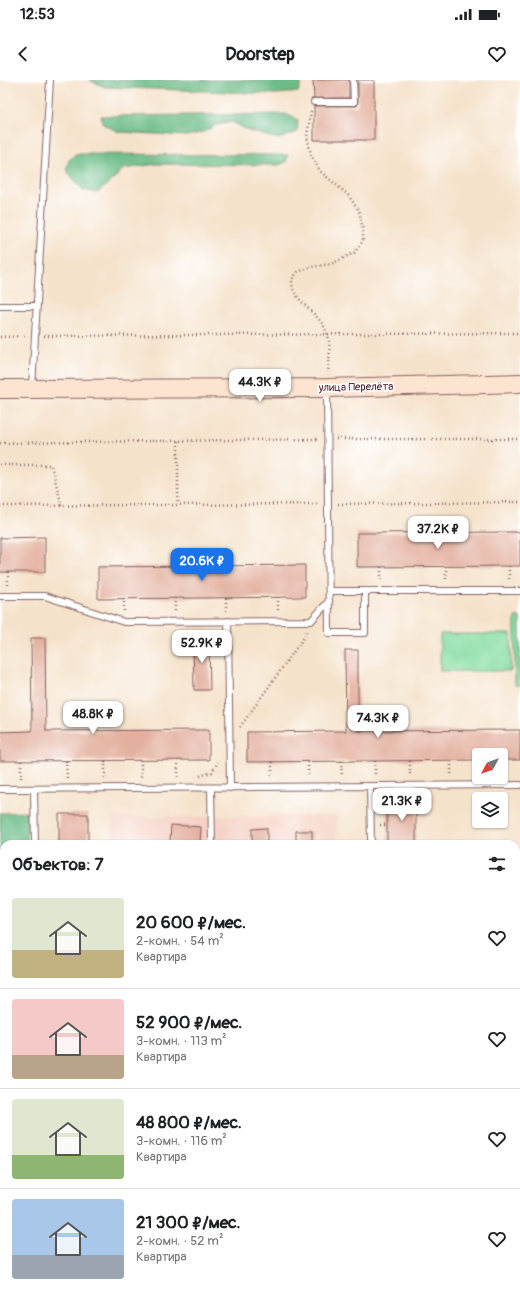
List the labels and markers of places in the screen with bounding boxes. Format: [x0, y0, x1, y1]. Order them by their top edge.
pin: 44.3K ₽ [223, 369, 297, 403]
pin: 37.2K ₽ [401, 516, 475, 550]
pin: 20.6K ₽ [165, 548, 239, 582]
pin: 52.9K ₽ [165, 630, 239, 664]
pin: 48.8K ₽ [56, 701, 130, 735]
pin: 74.3K ₽ [341, 705, 415, 739]
pin: 21.3K ₽ [365, 788, 439, 822]

